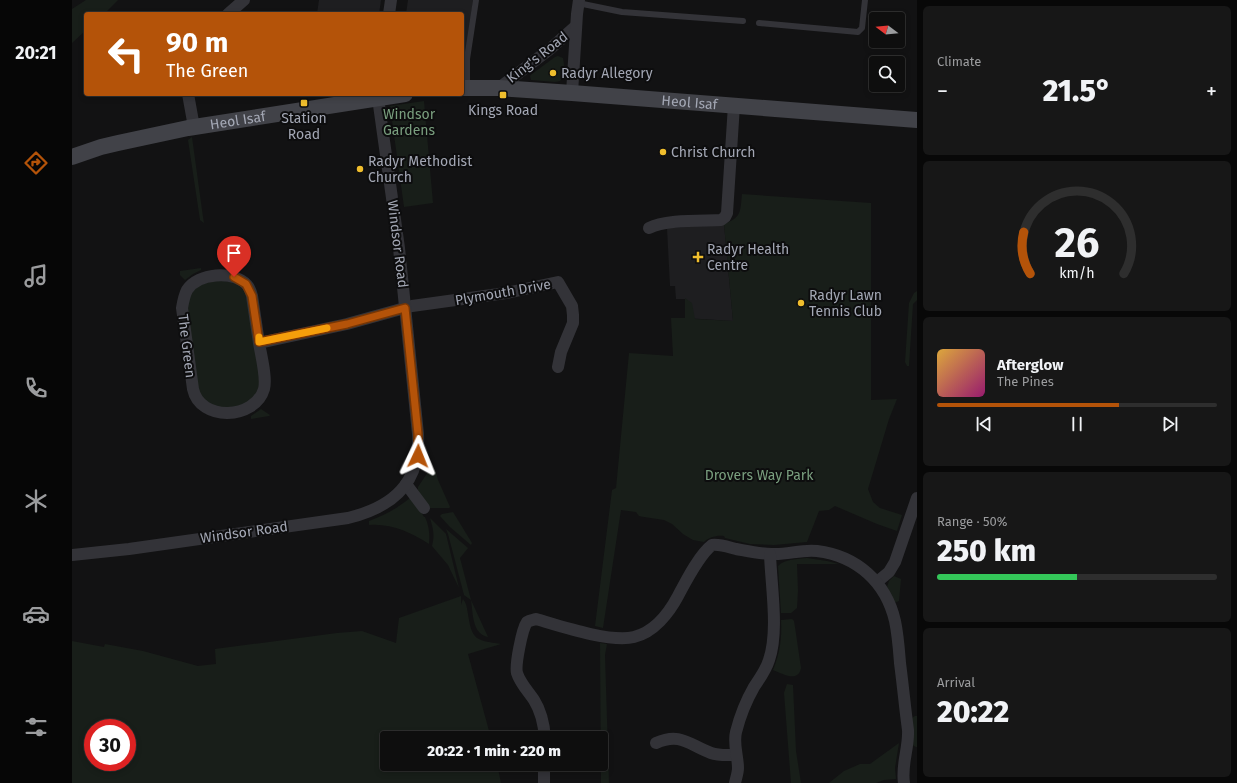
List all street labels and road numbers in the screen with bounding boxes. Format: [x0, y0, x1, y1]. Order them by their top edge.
street label: King's Road [503, 28, 571, 87]
street label: Heol Isaf [661, 92, 719, 113]
street label: Heol Isaf [209, 108, 268, 133]
street label: Windsor Road [384, 199, 411, 289]
street label: Plymouth Drive [454, 276, 552, 309]
street label: The Green [174, 313, 199, 379]
street label: Windsor Road [199, 518, 289, 547]

